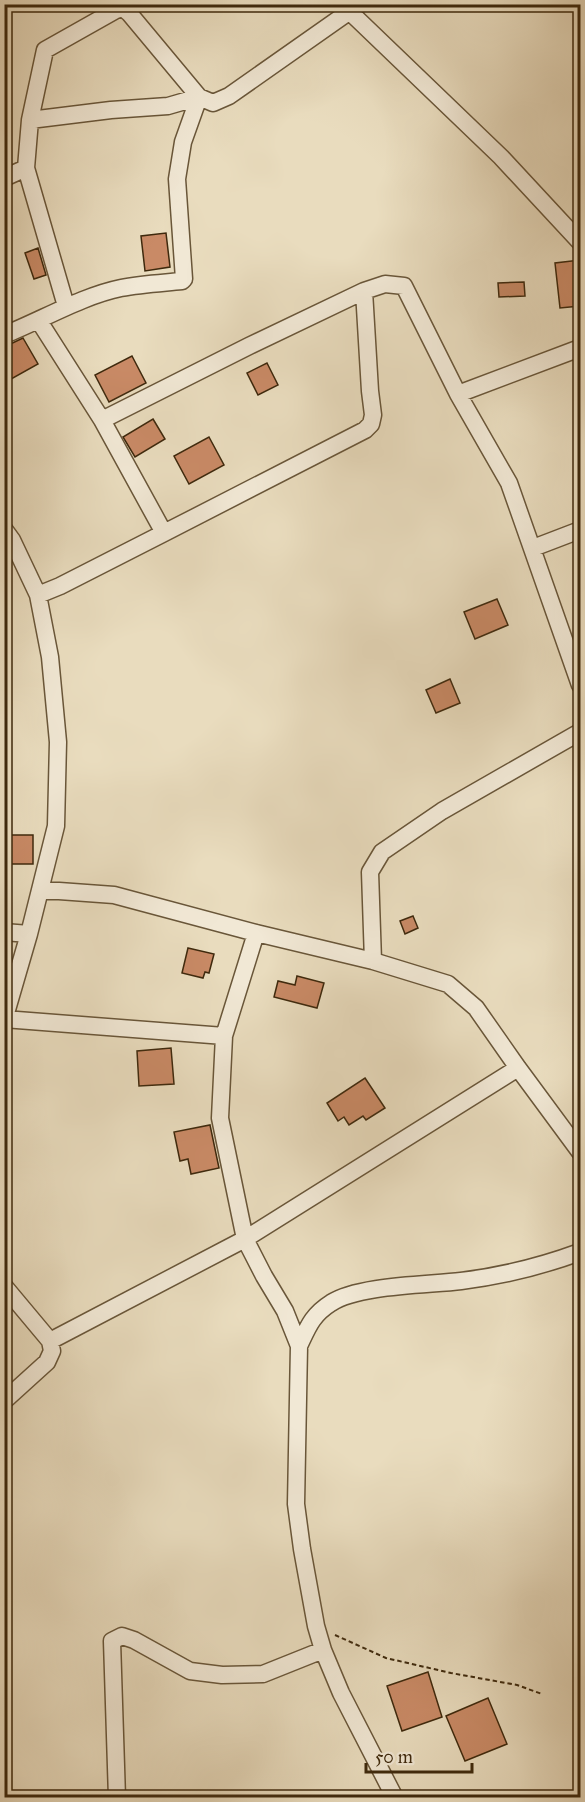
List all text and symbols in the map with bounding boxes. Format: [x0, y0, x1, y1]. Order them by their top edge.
scale bar [366, 1736, 472, 1774]
text: 50 m [375, 1746, 413, 1768]

